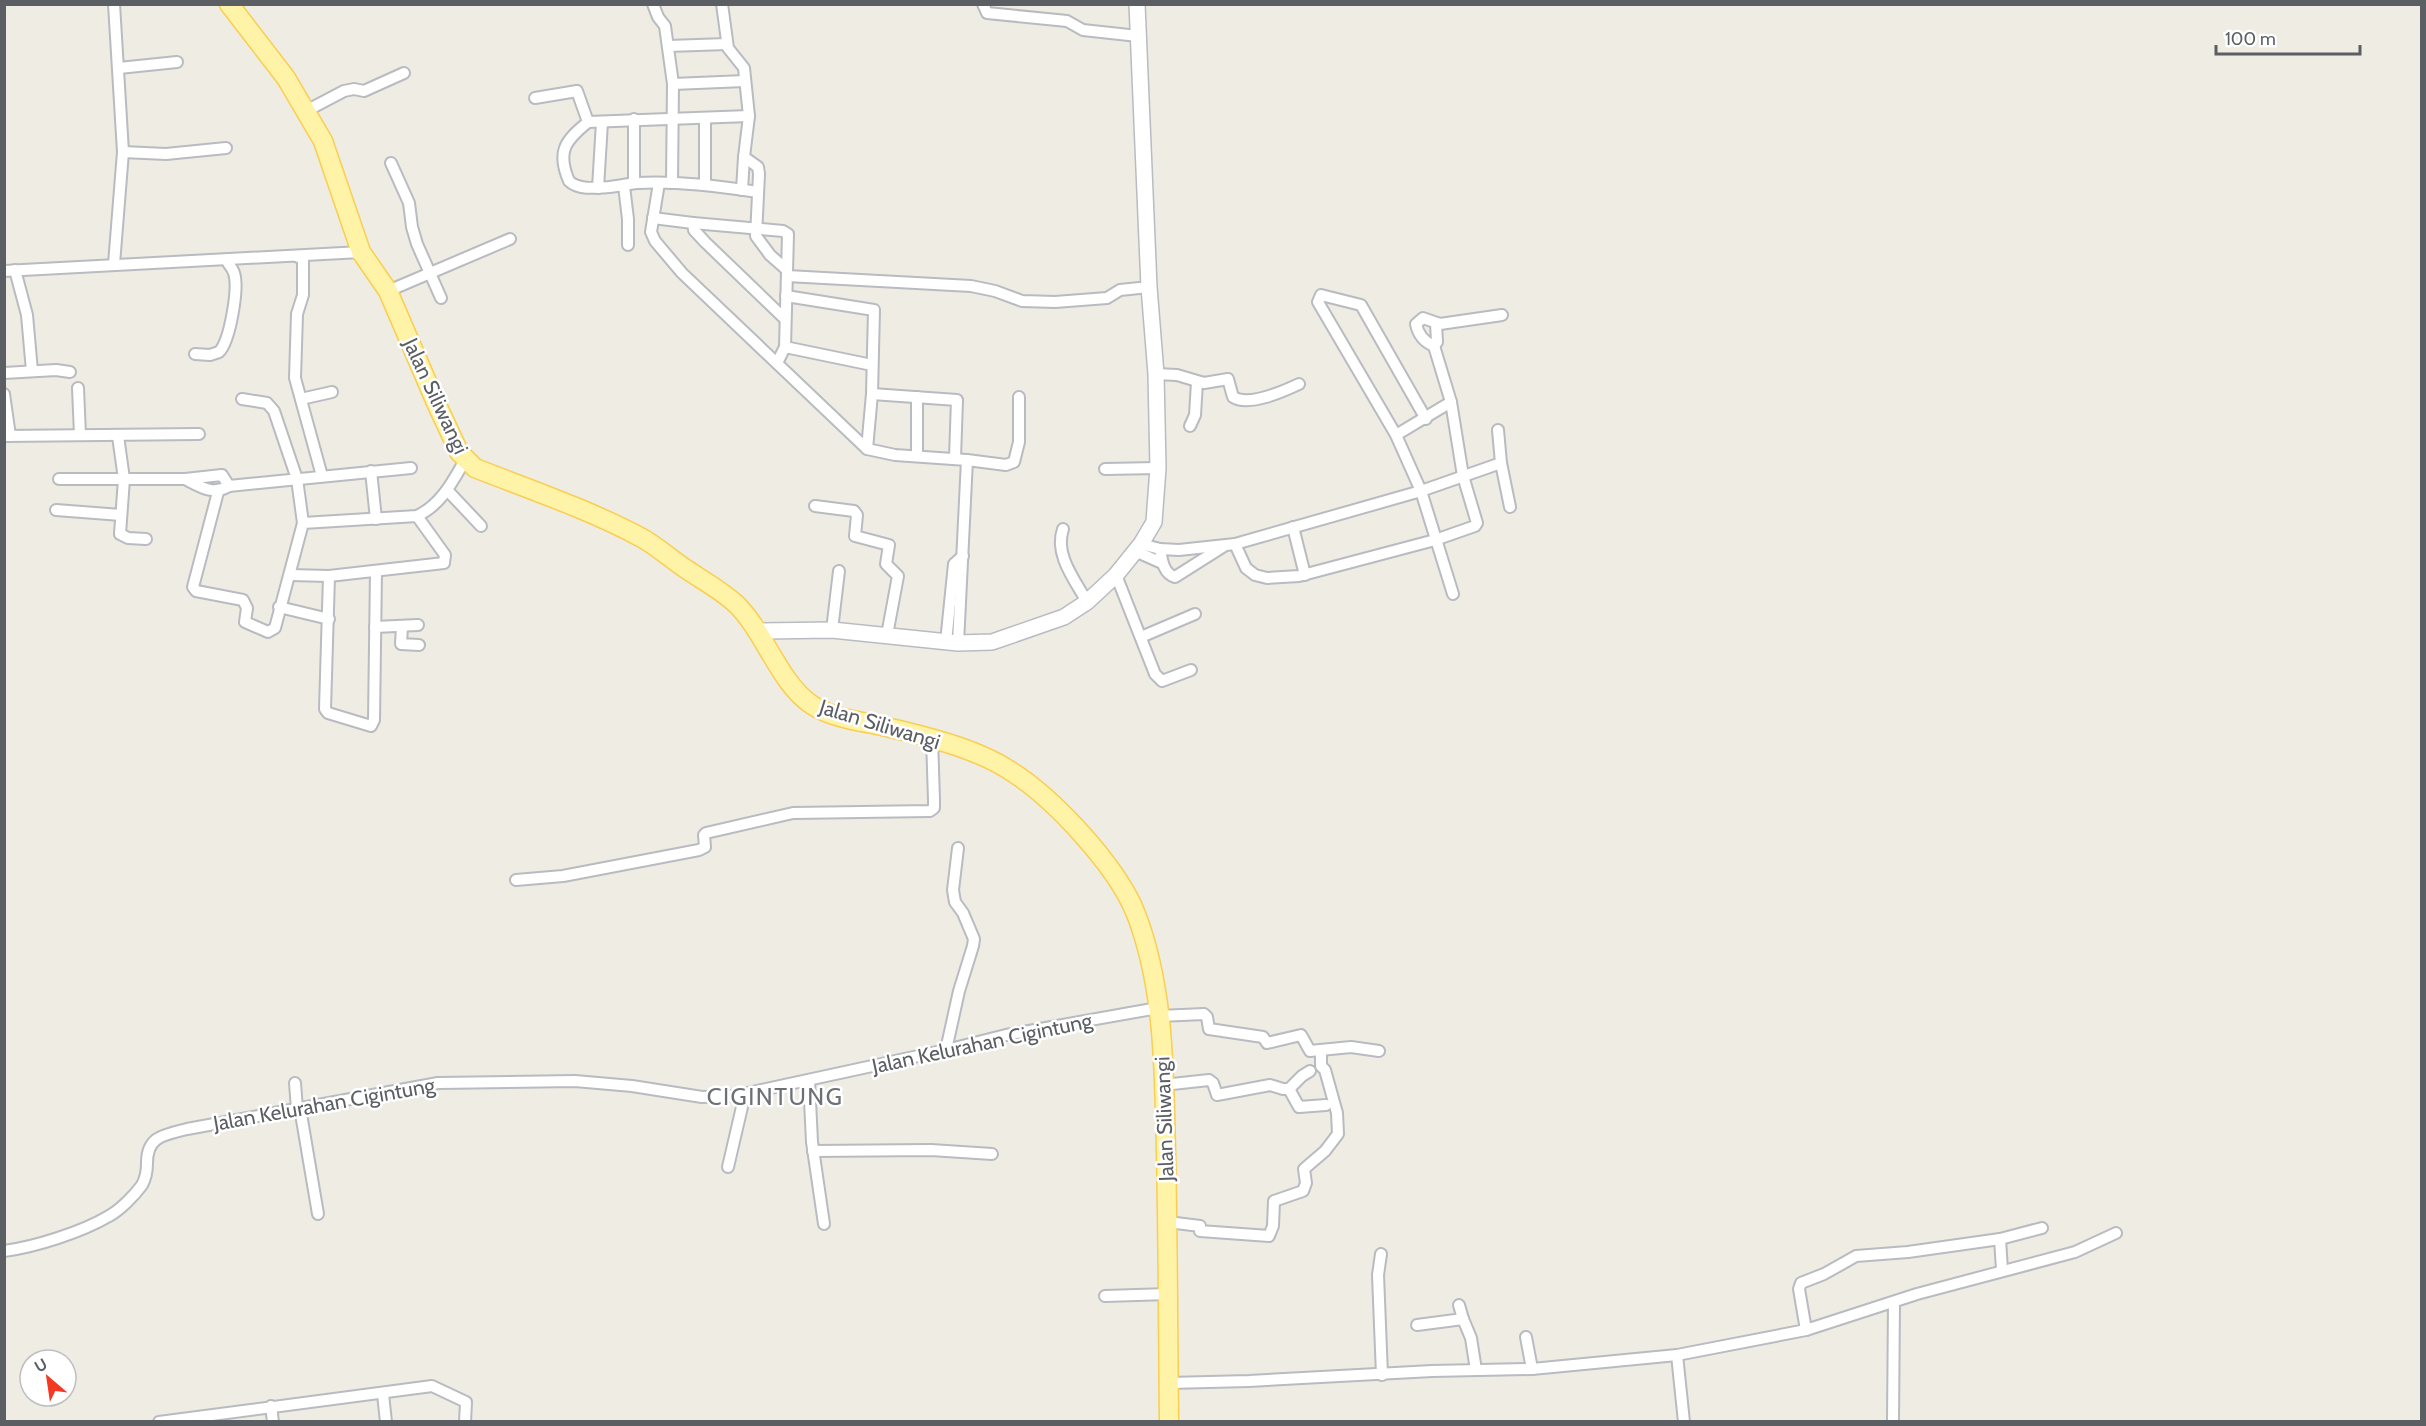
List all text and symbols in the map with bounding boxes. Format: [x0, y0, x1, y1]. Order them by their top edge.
scale bar [2216, 18, 2360, 56]
text: 100 m [2225, 28, 2276, 50]
street label: Jalan Siliwangi [398, 333, 474, 458]
street label: Jalan Siliwangi [816, 693, 943, 754]
street label: Jalan Kelurahan Cigintung [869, 1007, 1095, 1079]
street label: Jalan Siliwangi [1149, 1056, 1179, 1183]
street label: Jalan Kelurahan Cigintung [210, 1072, 437, 1136]
district label: CIGINTUNG [707, 1082, 843, 1111]
north arrow [18, 1348, 78, 1408]
text: U [31, 1354, 51, 1376]

